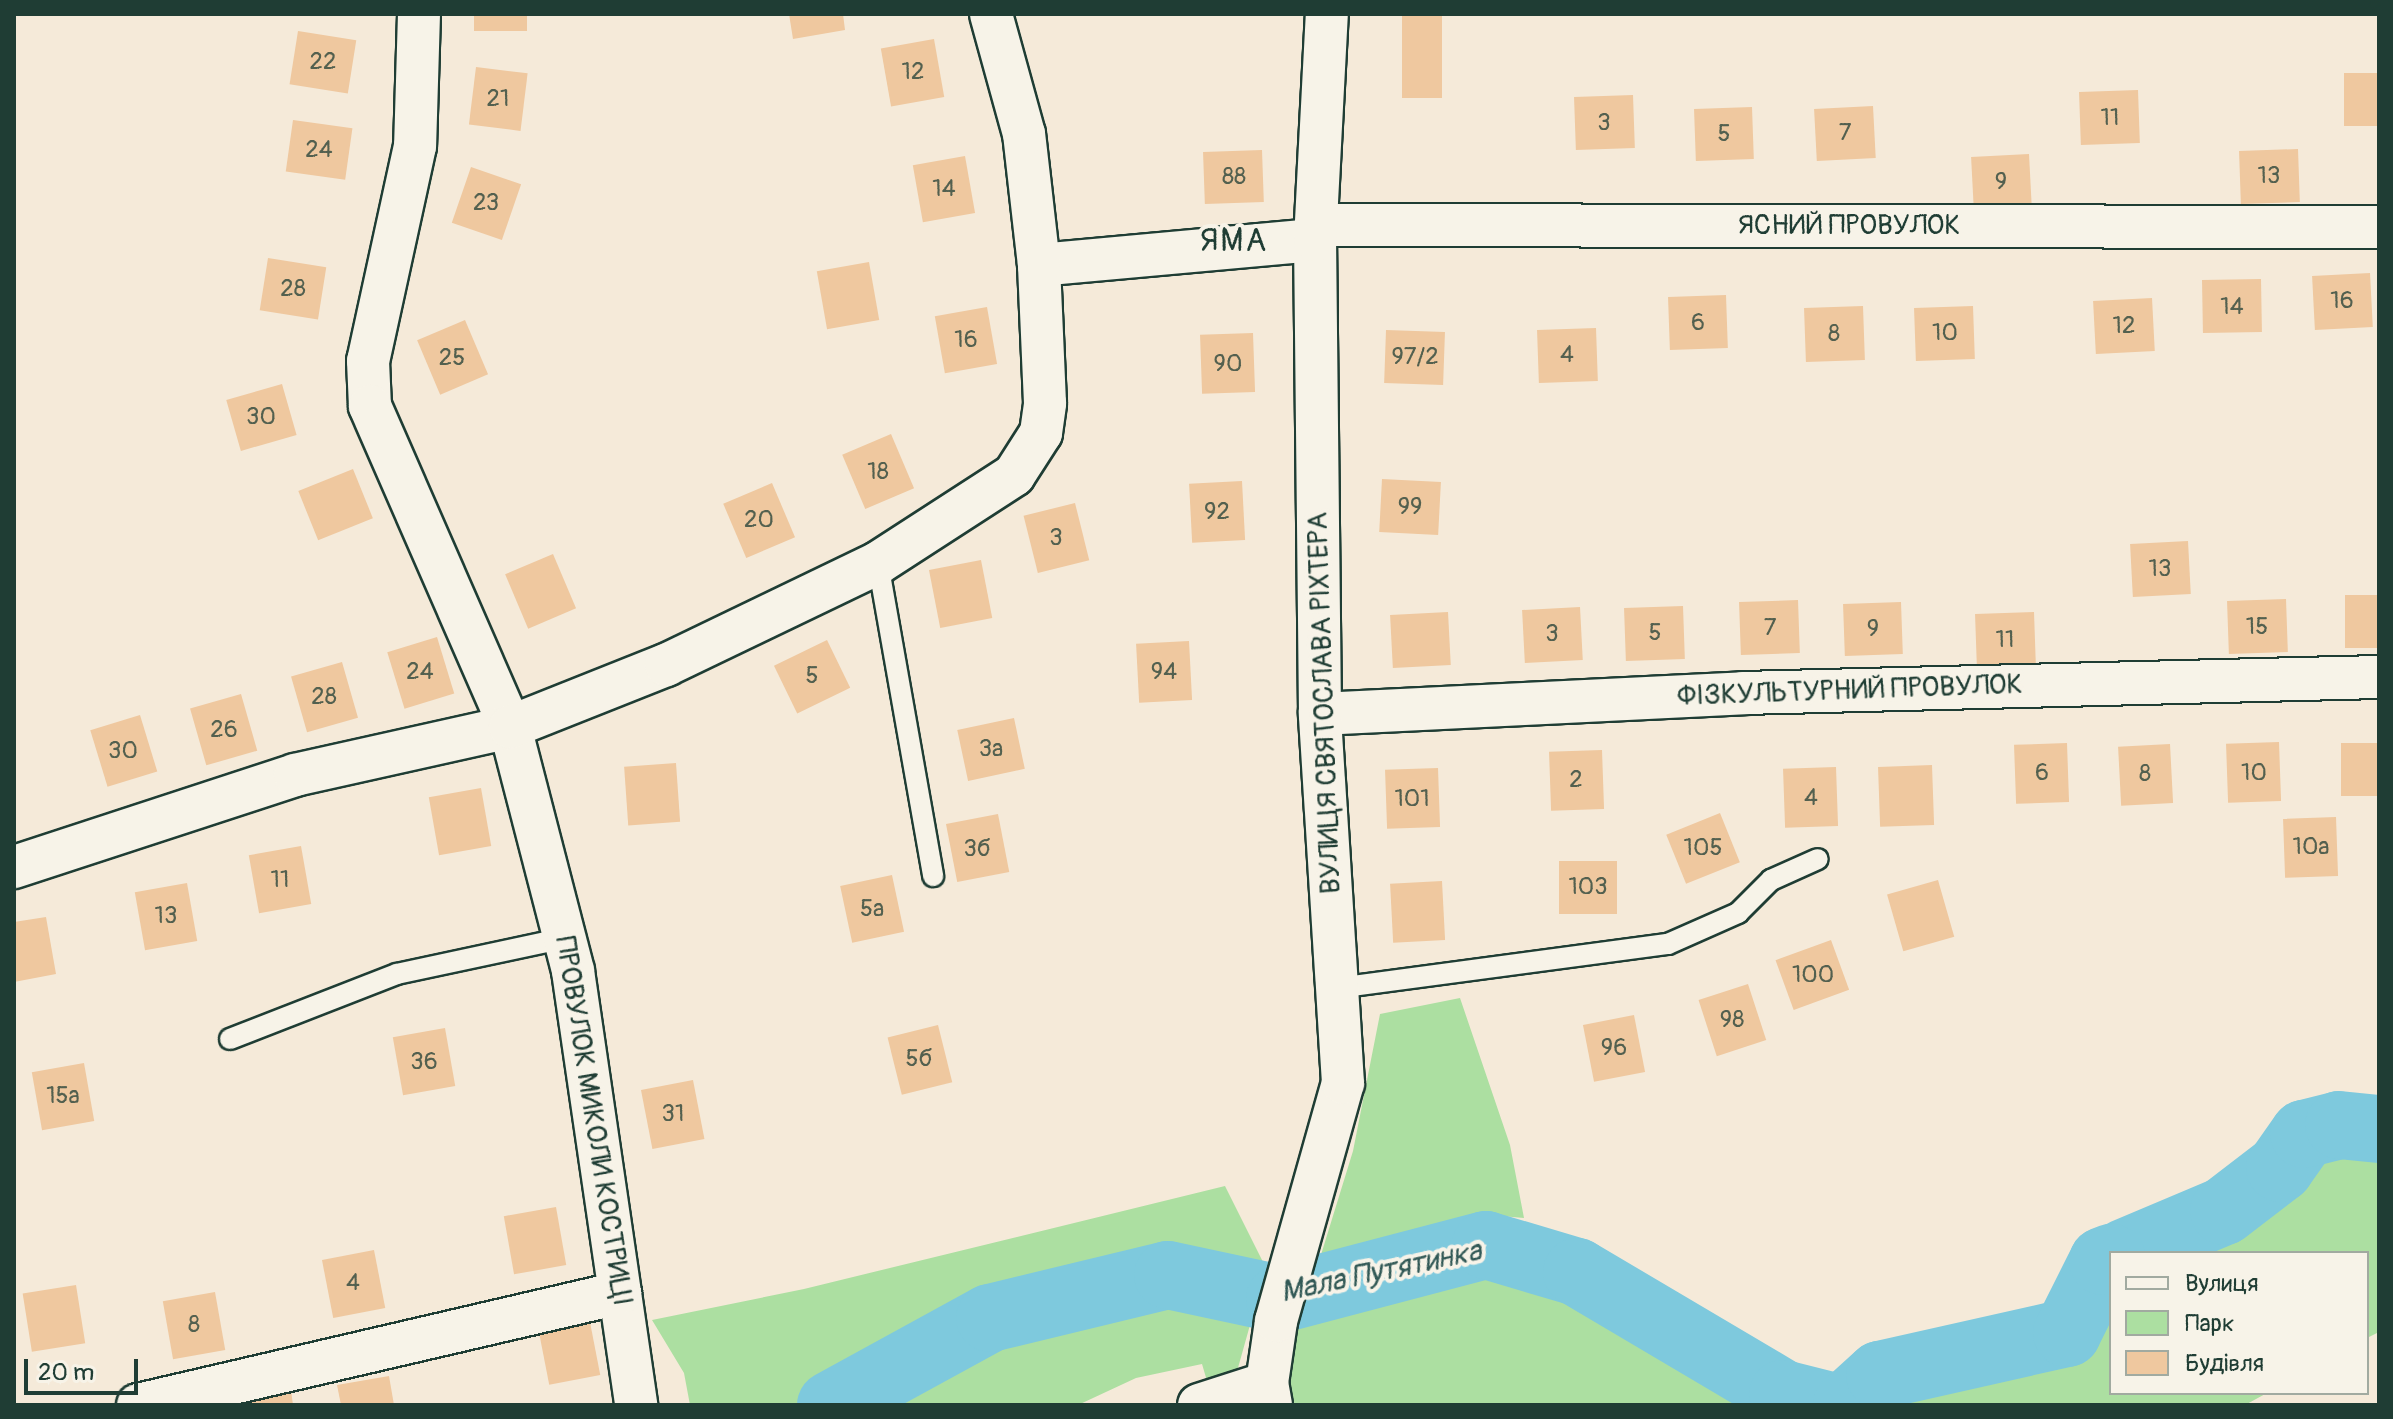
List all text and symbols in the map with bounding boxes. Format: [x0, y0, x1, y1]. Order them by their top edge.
house number: 22 [310, 48, 336, 76]
house number: 12 [902, 58, 924, 86]
house number: 21 [487, 85, 509, 113]
house number: 11 [2101, 104, 2119, 132]
house number: 3 [1597, 109, 1611, 137]
house number: 7 [1839, 119, 1851, 147]
house number: 5 [1717, 120, 1731, 148]
house number: 24 [305, 136, 333, 164]
house number: 13 [2258, 162, 2280, 190]
house number: 88 [1222, 163, 1246, 191]
house number: 9 [1995, 168, 2007, 196]
house number: 14 [932, 175, 956, 203]
house number: 23 [473, 189, 499, 217]
street label: ЯСНИЙ ПРОВУЛОК [1738, 209, 1960, 243]
district label: ЯМА [1200, 222, 1268, 260]
house number: 28 [280, 275, 306, 303]
house number: 16 [2330, 287, 2354, 315]
house number: 14 [2220, 293, 2244, 321]
house number: 6 [1691, 309, 1705, 337]
house number: 12 [2113, 312, 2135, 340]
house number: 10 [1932, 319, 1958, 347]
house number: 8 [1828, 320, 1840, 348]
house number: 16 [954, 326, 978, 354]
house number: 4 [1560, 341, 1574, 369]
house number: 97/2 [1391, 343, 1439, 371]
house number: 25 [439, 344, 465, 372]
house number: 90 [1214, 350, 1242, 378]
house number: 30 [246, 403, 276, 431]
house number: 18 [867, 458, 889, 486]
house number: 99 [1398, 493, 1422, 521]
house number: 92 [1204, 498, 1230, 526]
house number: 20 [744, 506, 774, 534]
street label: ВУЛИЦЯ СВЯТОСЛАВА РІХТЕРА [1302, 511, 1348, 895]
house number: 3 [1049, 524, 1063, 552]
house number: 13 [2149, 555, 2171, 583]
house number: 15 [2246, 613, 2268, 641]
house number: 7 [1764, 614, 1776, 642]
house number: 9 [1867, 615, 1879, 643]
house number: 5 [1648, 619, 1662, 647]
house number: 3 [1545, 620, 1559, 648]
house number: 11 [1996, 626, 2014, 654]
house number: 24 [406, 658, 434, 686]
house number: 94 [1151, 658, 1177, 686]
house number: 5 [805, 662, 819, 690]
street label: ФІЗКУЛЬТУРНИЙ ПРОВУЛОК [1677, 668, 2023, 714]
house number: 28 [311, 683, 337, 711]
house number: 26 [210, 716, 238, 744]
house number: 3а [979, 735, 1003, 763]
house number: 30 [108, 737, 138, 765]
house number: 6 [2035, 759, 2049, 787]
house number: 10 [2241, 759, 2267, 787]
house number: 8 [2139, 760, 2151, 788]
house number: 2 [1569, 766, 1583, 794]
house number: 4 [1804, 784, 1818, 812]
house number: 101 [1394, 785, 1430, 813]
house number: 10а [2293, 833, 2329, 861]
house number: 105 [1684, 834, 1722, 862]
house number: 3б [963, 835, 991, 863]
house number: 11 [271, 866, 289, 894]
house number: 103 [1568, 873, 1608, 901]
house number: 5а [860, 895, 884, 923]
house number: 13 [155, 902, 177, 930]
street label: ПРОВУЛОК МИКОЛИ КОСТРИЦІ [547, 934, 639, 1308]
house number: 100 [1792, 961, 1834, 989]
house number: 98 [1720, 1006, 1744, 1034]
house number: 96 [1601, 1034, 1627, 1062]
house number: 5б [906, 1045, 932, 1073]
house number: 36 [410, 1048, 438, 1076]
house number: 15а [46, 1082, 80, 1110]
house number: 31 [662, 1100, 684, 1128]
water label: Мала Путятинка [1277, 1233, 1485, 1311]
legend [2109, 1251, 2369, 1395]
house number: 4 [346, 1269, 360, 1297]
text: Вулиця [2185, 1269, 2258, 1298]
text: Парк [2185, 1309, 2234, 1338]
house number: 8 [188, 1311, 200, 1339]
scale bar [28, 1343, 142, 1393]
text: Будівля [2185, 1349, 2264, 1378]
text: 20 m [38, 1358, 94, 1387]

